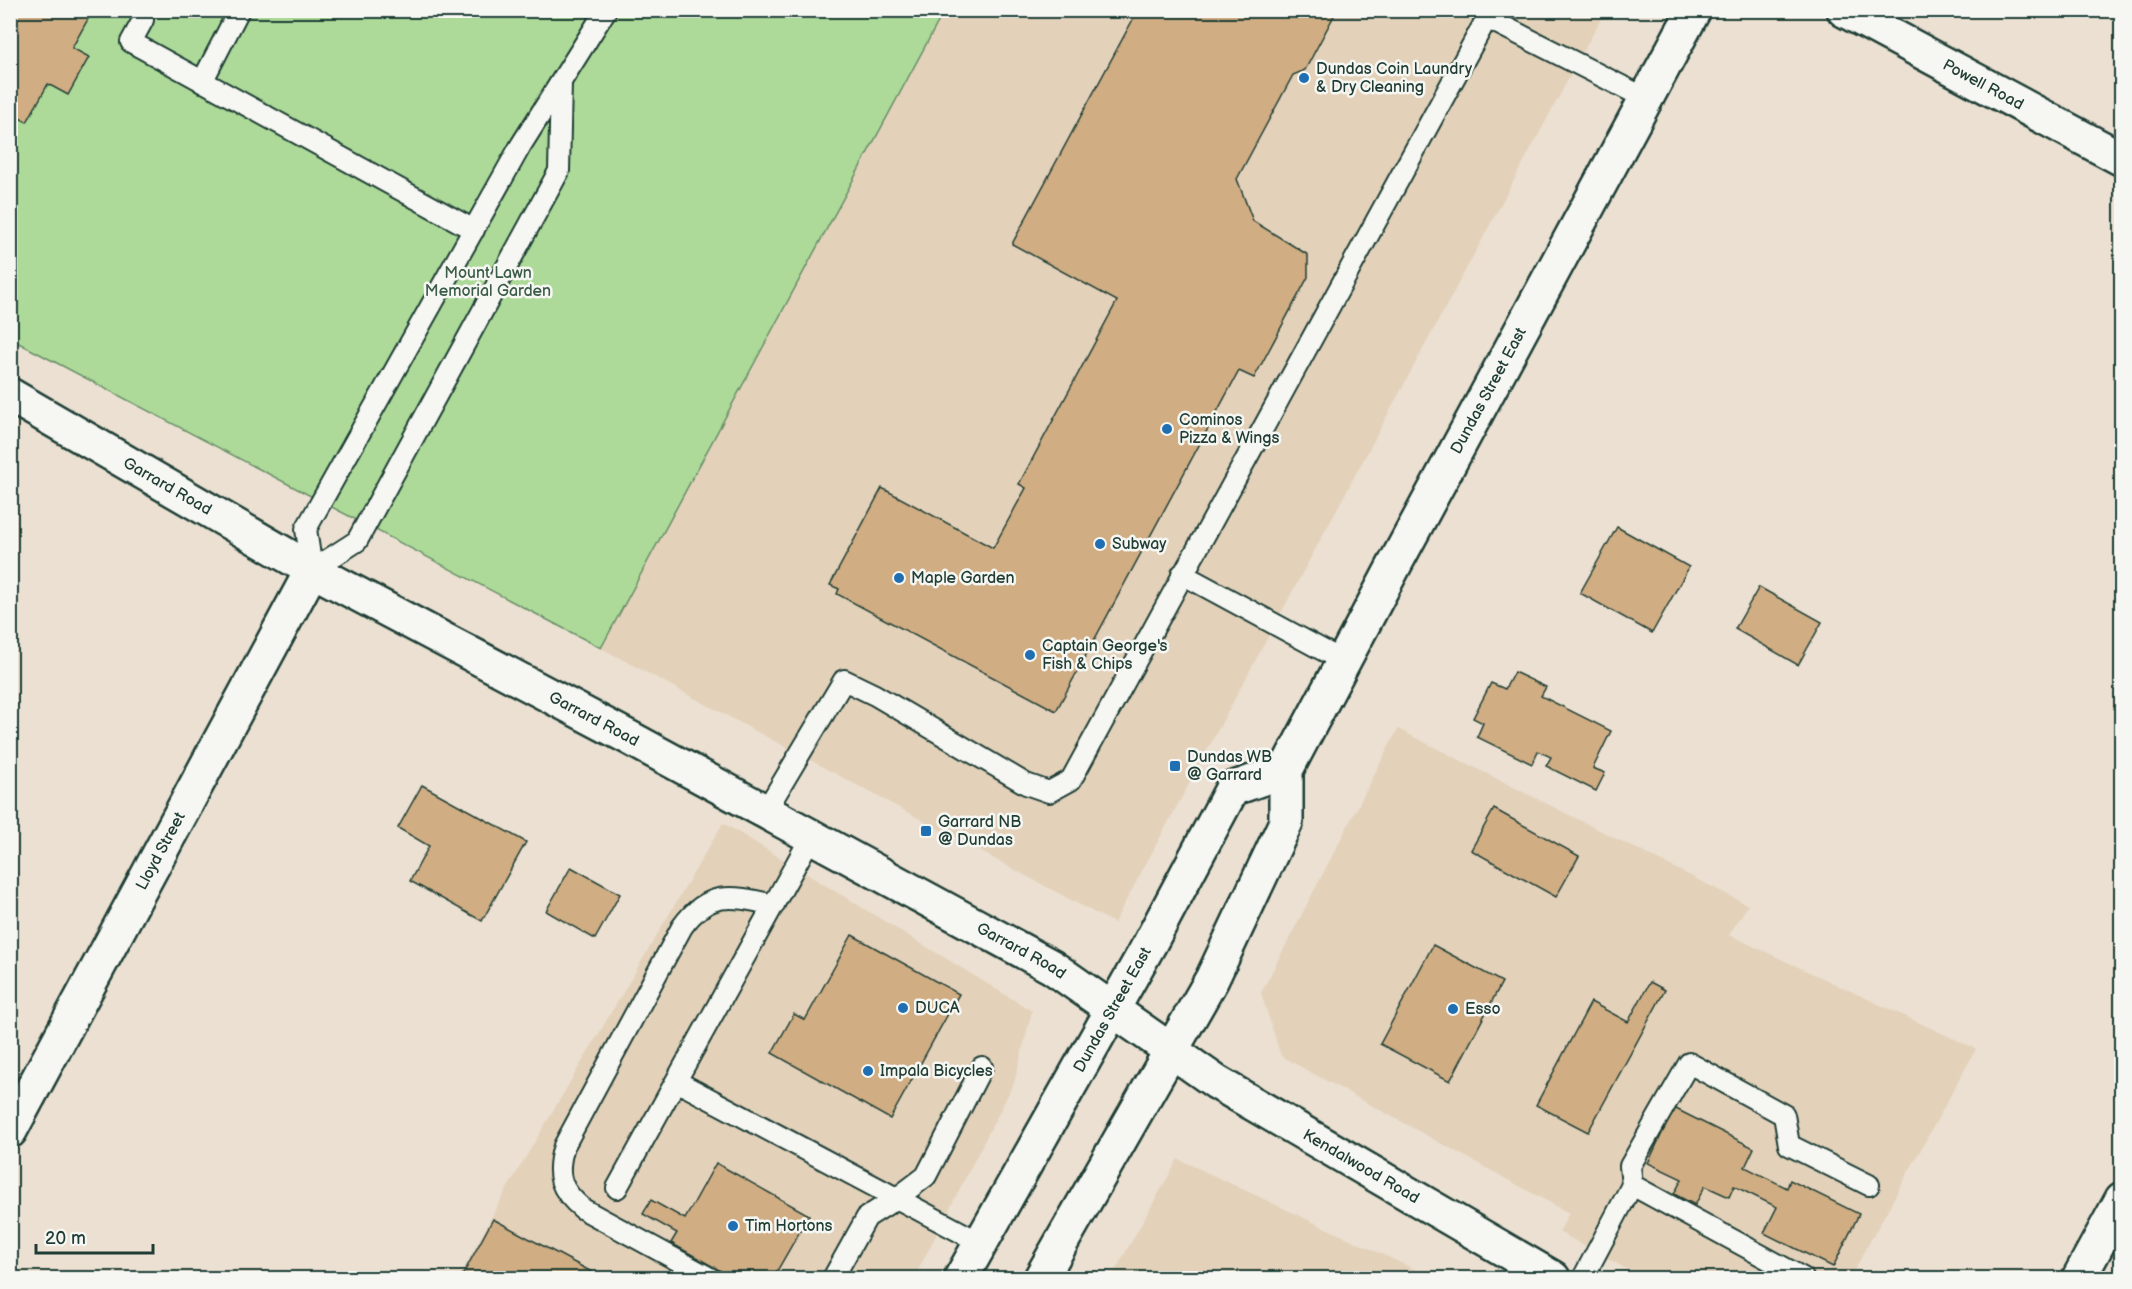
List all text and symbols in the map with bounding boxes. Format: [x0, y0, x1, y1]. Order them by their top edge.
street label: Powell Road [1940, 55, 2027, 114]
place label: Dundas Coin Laundry & Dry Cleaning [1316, 60, 1473, 97]
marker: Dundas Coin Laundry & Dry Cleaning [1297, 71, 1311, 85]
park label: Mount Lawn Memorial Garden [425, 264, 551, 301]
street label: Dundas Street East [1447, 324, 1530, 457]
place label: Cominos Pizza & Wings [1179, 411, 1279, 448]
marker: Cominos Pizza & Wings [1160, 422, 1174, 436]
street label: Garrard Road [120, 453, 215, 519]
place label: Subway [1112, 535, 1167, 554]
marker: Subway [1093, 537, 1107, 551]
place label: Maple Garden [911, 569, 1015, 588]
marker: Maple Garden [892, 571, 906, 585]
place label: Captain George's Fish & Chips [1042, 637, 1167, 674]
marker: Captain George's Fish & Chips [1023, 648, 1037, 662]
street label: Garrard Road [546, 687, 642, 751]
place label: Dundas WB @ Garrard [1187, 748, 1272, 785]
marker: Dundas WB @ Garrard [1168, 759, 1182, 773]
street label: Lloyd Street [132, 809, 189, 893]
place label: Garrard NB @ Dundas [938, 813, 1021, 850]
marker: Garrard NB @ Dundas [919, 824, 933, 838]
street label: Garrard Road [973, 918, 1070, 983]
street label: Dundas Street East [1070, 944, 1155, 1076]
place label: DUCA [915, 999, 960, 1018]
place label: Esso [1465, 1000, 1500, 1019]
marker: DUCA [896, 1001, 910, 1015]
marker: Esso [1446, 1002, 1460, 1016]
place label: Impala Bicycles [880, 1062, 993, 1081]
marker: Impala Bicycles [861, 1064, 875, 1078]
street label: Kendalwood Road [1299, 1125, 1423, 1208]
scale bar [36, 1217, 153, 1255]
place label: Tim Hortons [745, 1217, 833, 1236]
marker: Tim Hortons [726, 1219, 740, 1233]
text: 20 m [45, 1228, 86, 1249]

